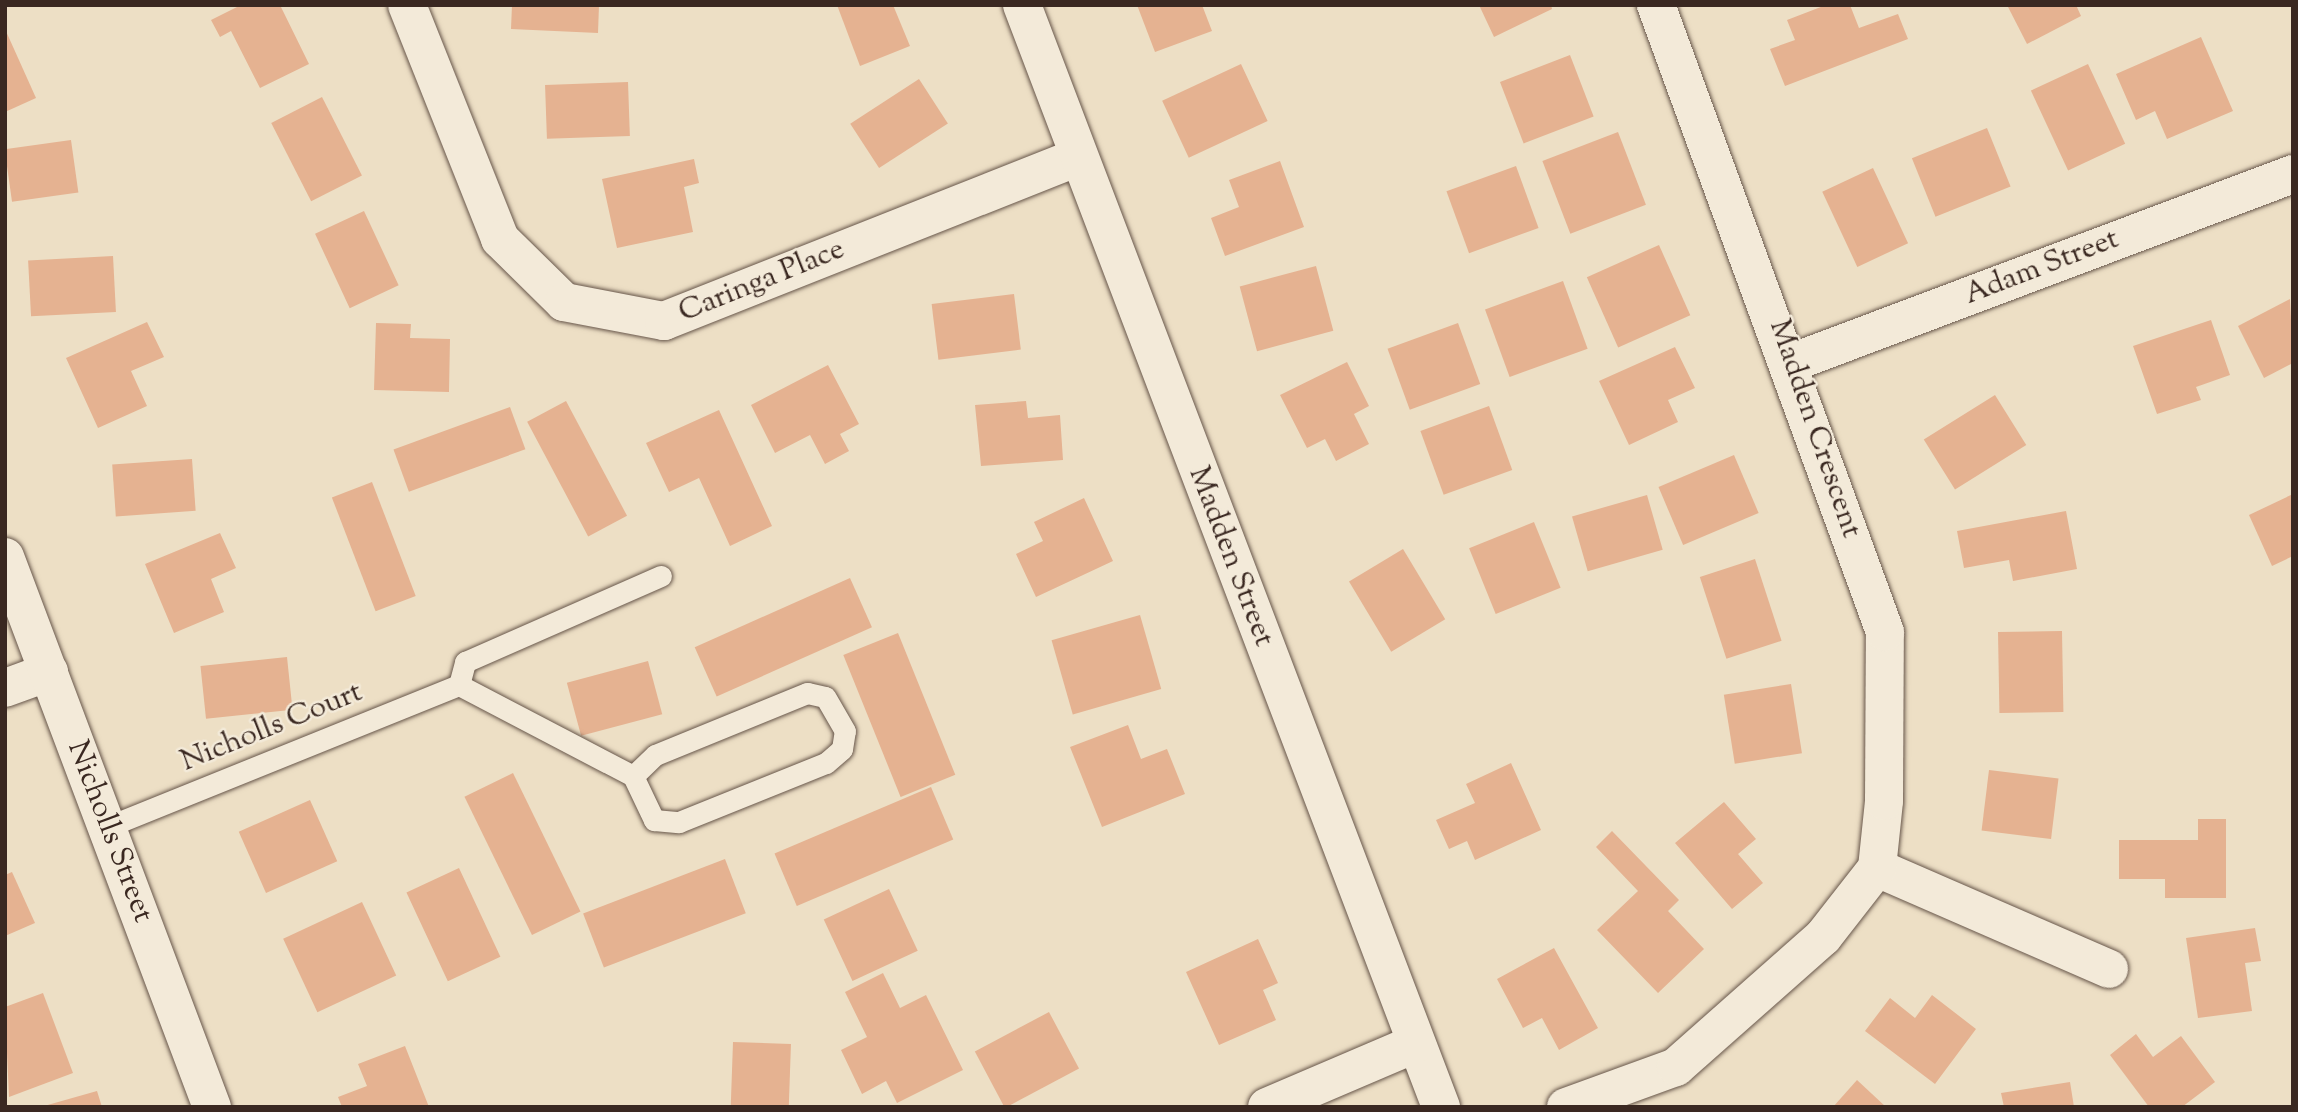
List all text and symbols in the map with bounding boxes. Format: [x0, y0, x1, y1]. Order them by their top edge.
street label: Adam Street [1960, 222, 2124, 314]
street label: Caringa Place [674, 232, 850, 332]
street label: Madden Crescent [1760, 315, 1868, 543]
street label: Madden Street [1179, 462, 1281, 652]
street label: Nicholls Court [176, 675, 368, 781]
street label: Nicholls Street [58, 736, 160, 928]

